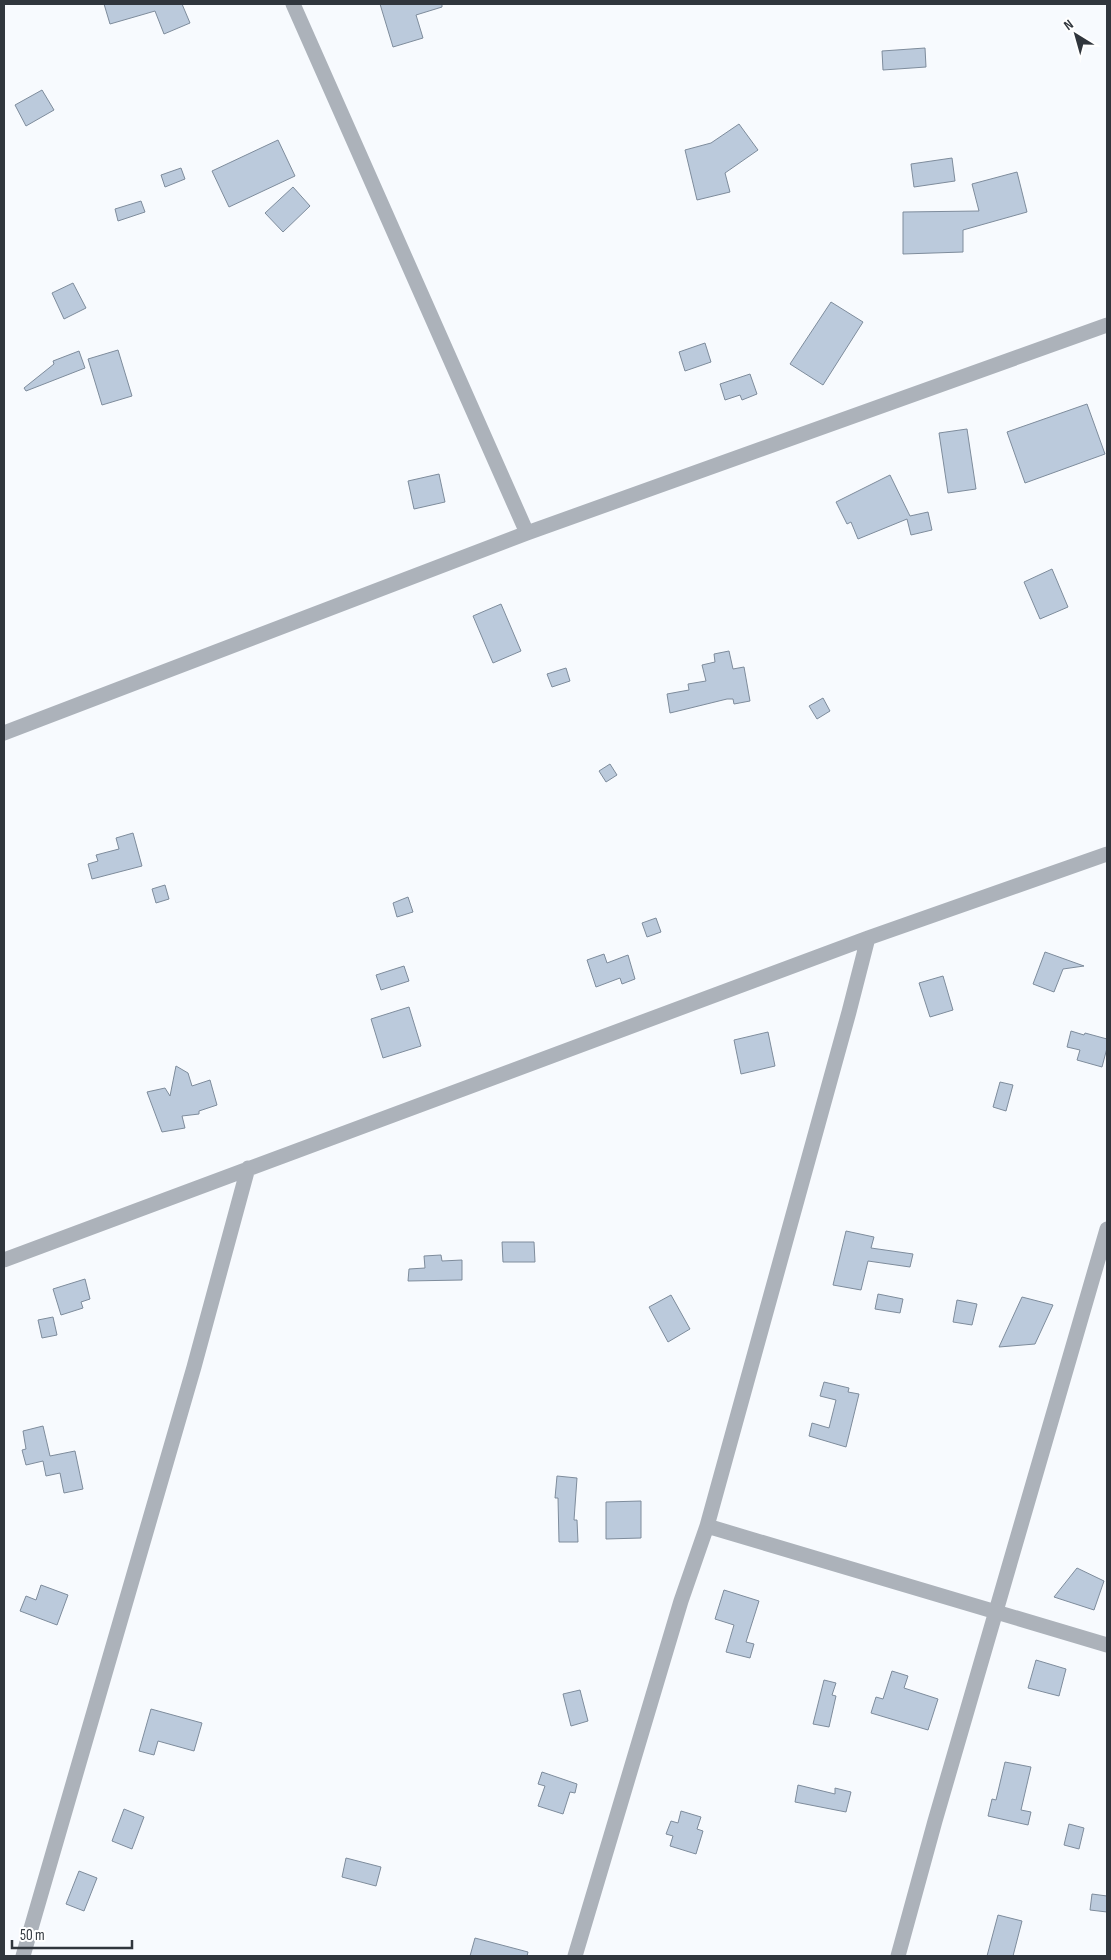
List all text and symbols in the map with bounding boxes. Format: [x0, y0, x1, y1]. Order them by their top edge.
north arrow [1051, 10, 1101, 60]
text: N [1060, 16, 1077, 34]
scale bar [12, 1918, 132, 1950]
text: 50 m [20, 1926, 45, 1945]

